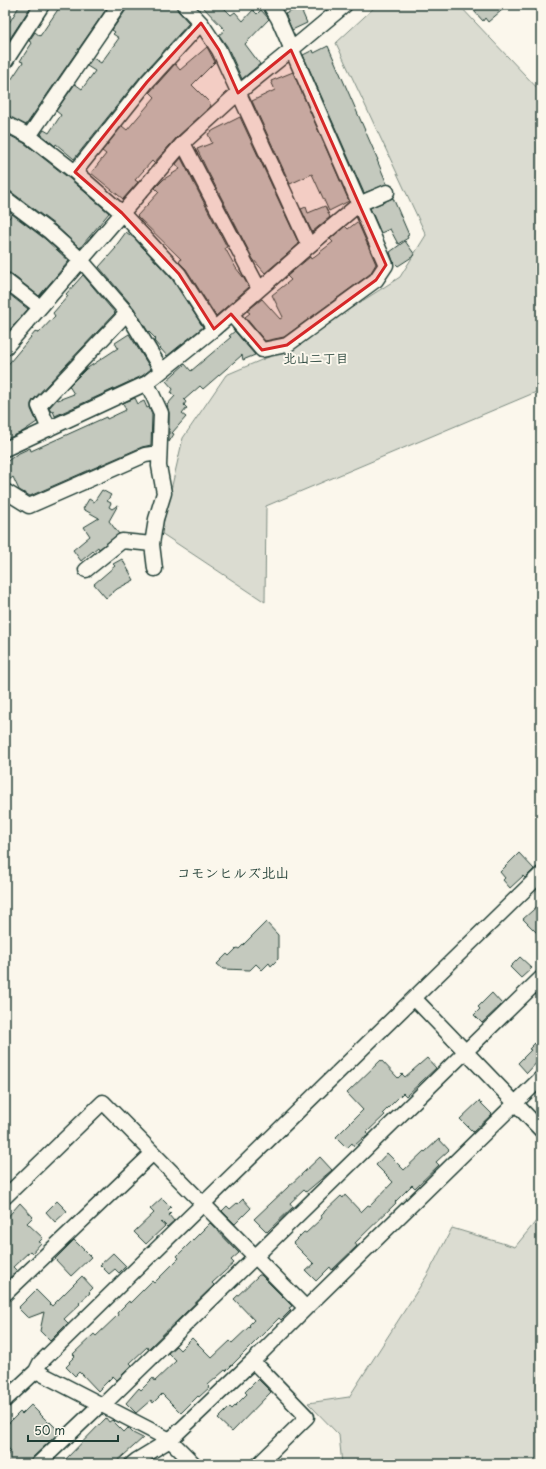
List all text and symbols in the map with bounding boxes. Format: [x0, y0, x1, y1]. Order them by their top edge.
district label: 北山二丁目 [283, 348, 349, 367]
district label: コモンヒルズ北山 [177, 862, 289, 883]
scale bar [28, 1417, 118, 1443]
text: 50 m [34, 1421, 65, 1439]

